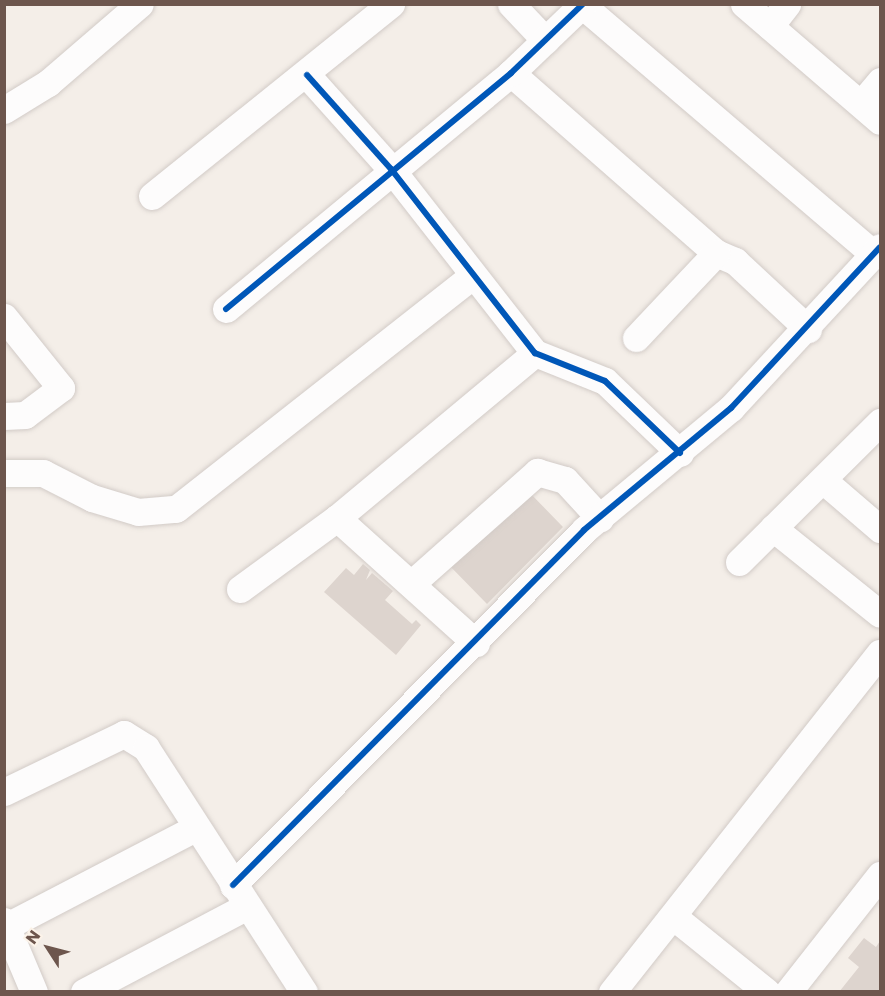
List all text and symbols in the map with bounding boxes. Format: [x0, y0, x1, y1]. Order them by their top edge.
north arrow [18, 918, 78, 978]
text: N [20, 925, 46, 949]

